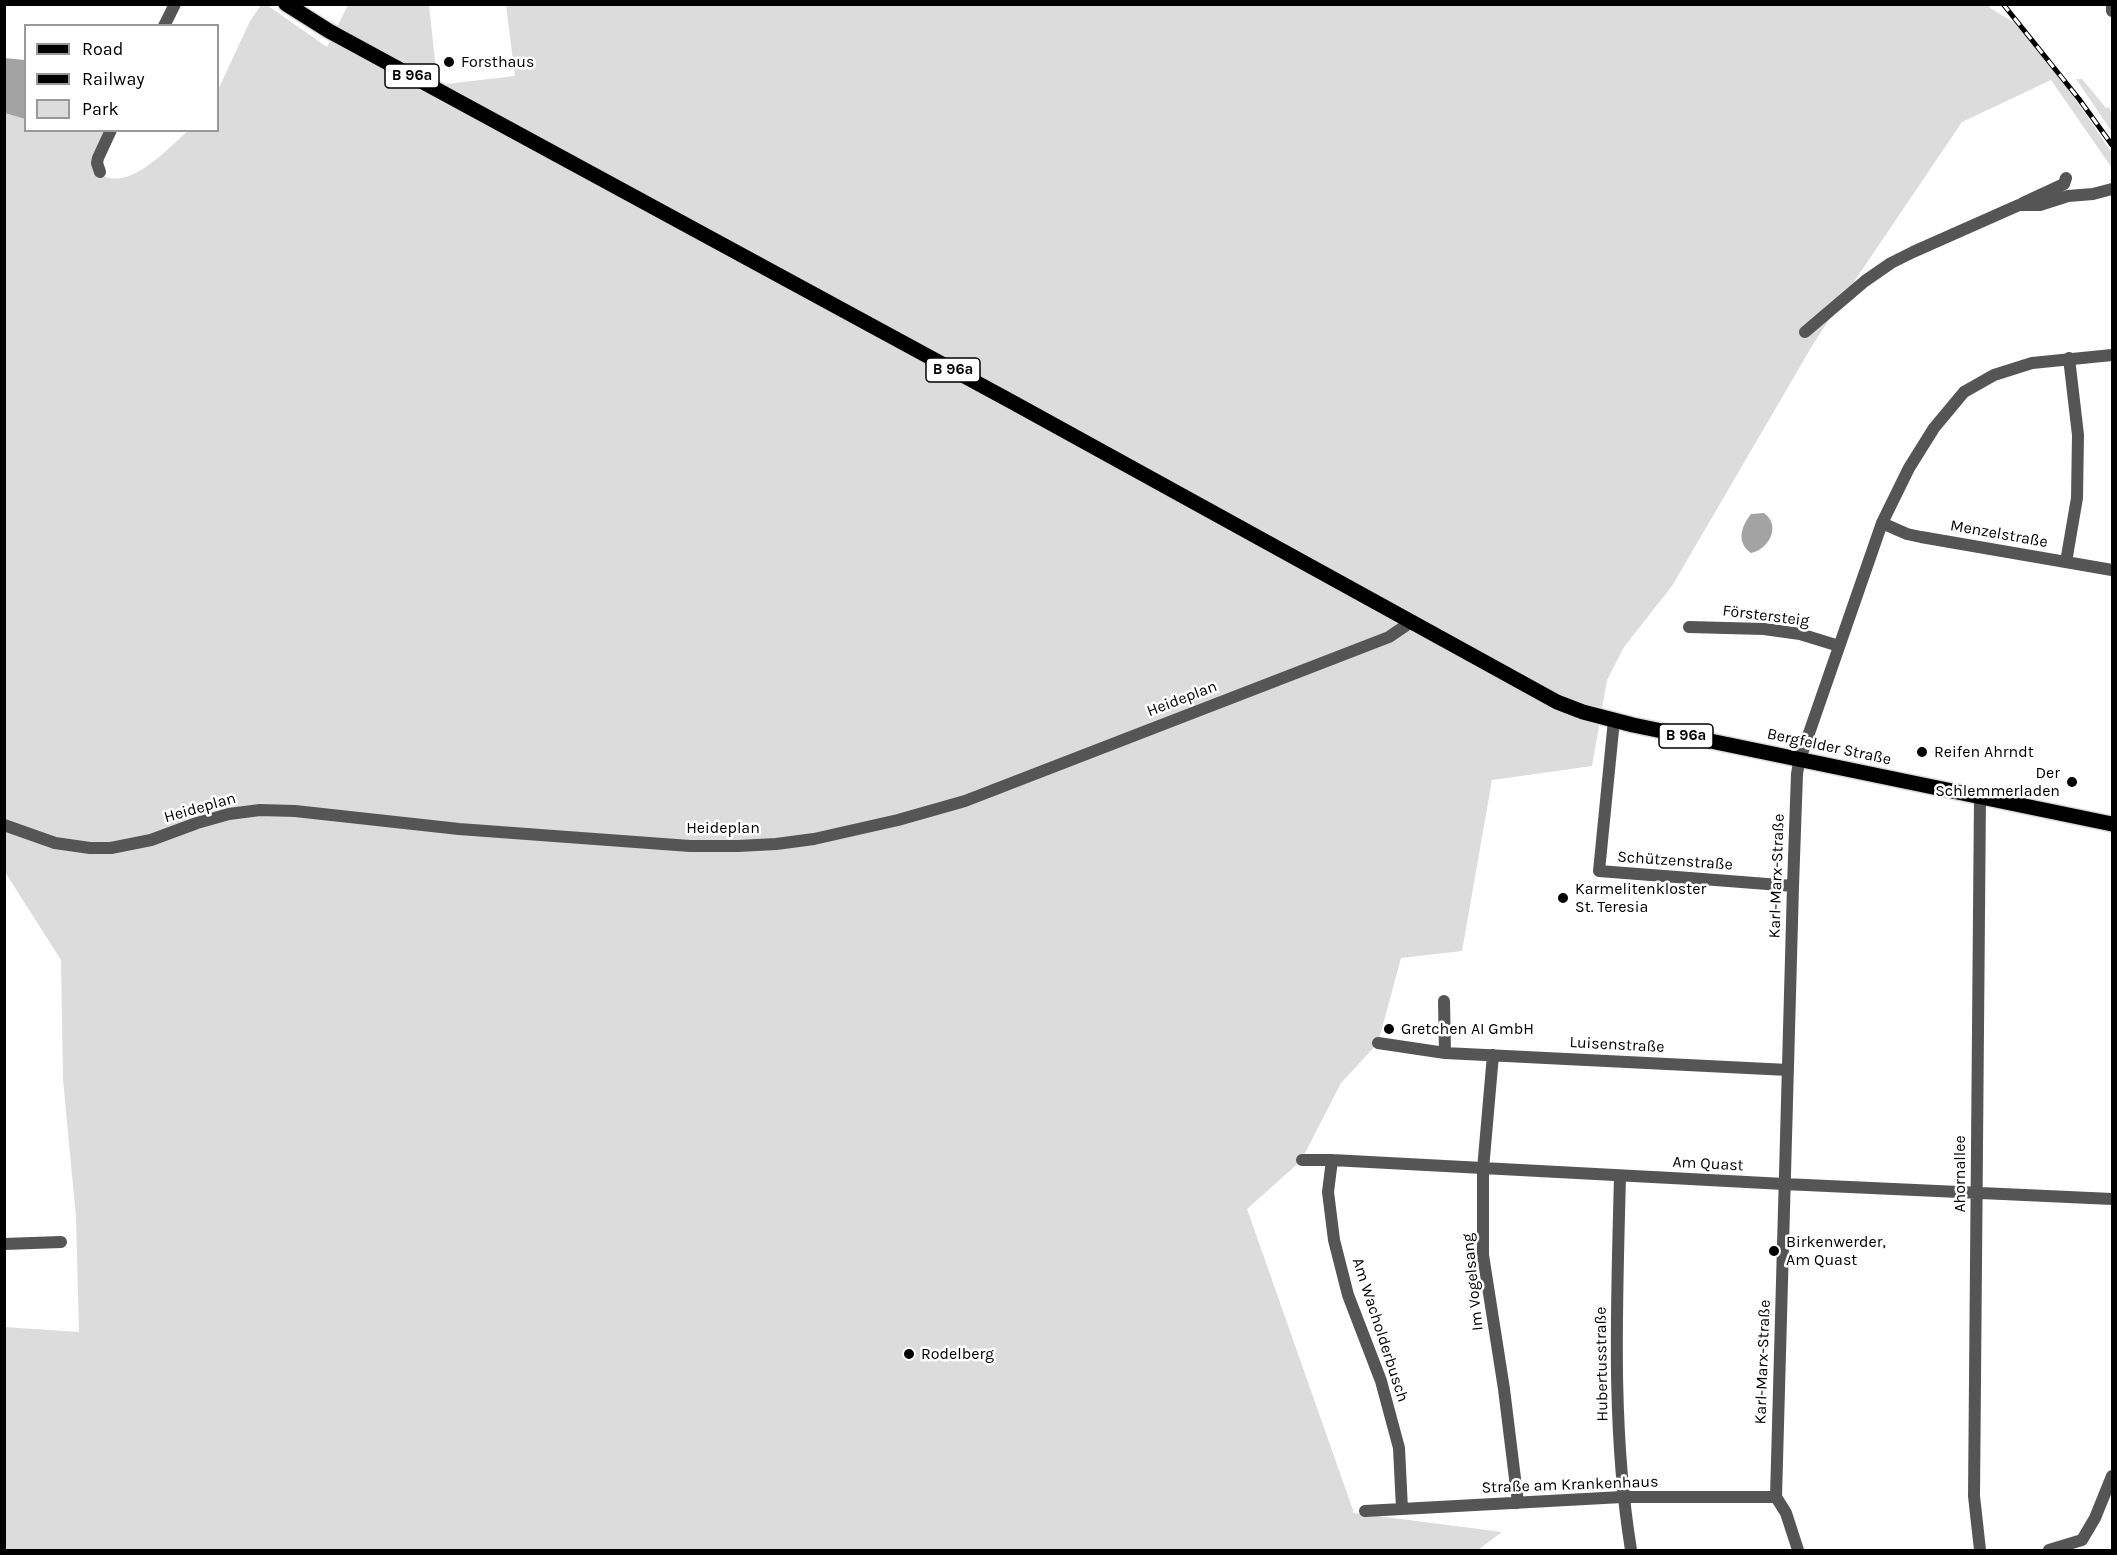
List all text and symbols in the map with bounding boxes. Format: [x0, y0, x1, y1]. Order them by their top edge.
legend [24, 24, 219, 132]
text: Road [82, 38, 123, 60]
place label: Forsthaus [461, 52, 534, 72]
marker: Forsthaus [442, 55, 456, 69]
road number: B 96a [385, 64, 439, 88]
text: Railway [82, 68, 145, 90]
text: Park [82, 98, 119, 120]
road number: B 96a [926, 358, 980, 382]
street label: Menzelstraße [1949, 516, 2049, 552]
street label: Förstersteig [1721, 601, 1811, 631]
street label: Heideplan [1144, 677, 1220, 721]
road number: B 96a [1659, 724, 1713, 748]
street label: Bergfelder Straße [1765, 724, 1893, 770]
place label: Reifen Ahrndt [1934, 742, 2034, 762]
marker: Reifen Ahrndt [1915, 745, 1929, 759]
place label: Der Schlemmerladen [1935, 763, 2060, 801]
marker: Der Schlemmerladen [2065, 775, 2079, 789]
street label: Heideplan [162, 789, 238, 827]
street label: Karl-Marx-Straße [1765, 813, 1789, 939]
street label: Heideplan [686, 818, 760, 838]
street label: Schützenstraße [1617, 847, 1733, 875]
place label: Karmelitenkloster St. Teresia [1575, 879, 1706, 917]
marker: Karmelitenkloster St. Teresia [1556, 891, 1570, 905]
place label: Gretchen AI GmbH [1401, 1019, 1534, 1039]
marker: Gretchen AI GmbH [1382, 1022, 1396, 1036]
street label: Luisenstraße [1569, 1033, 1665, 1057]
street label: Ahornallee [1950, 1135, 1970, 1213]
street label: Am Quast [1672, 1153, 1744, 1175]
street label: Im Vogelsang [1458, 1232, 1488, 1332]
place label: Birkenwerder, Am Quast [1786, 1232, 1886, 1270]
marker: Birkenwerder, Am Quast [1767, 1244, 1781, 1258]
street label: Am Wacholderbusch [1348, 1255, 1412, 1405]
street label: Karl-Marx-Straße [1751, 1299, 1775, 1425]
street label: Hubertusstraße [1591, 1306, 1613, 1422]
place label: Rodelberg [921, 1344, 994, 1364]
marker: Rodelberg [902, 1347, 916, 1361]
street label: Straße am Krankenhaus [1481, 1472, 1659, 1498]

